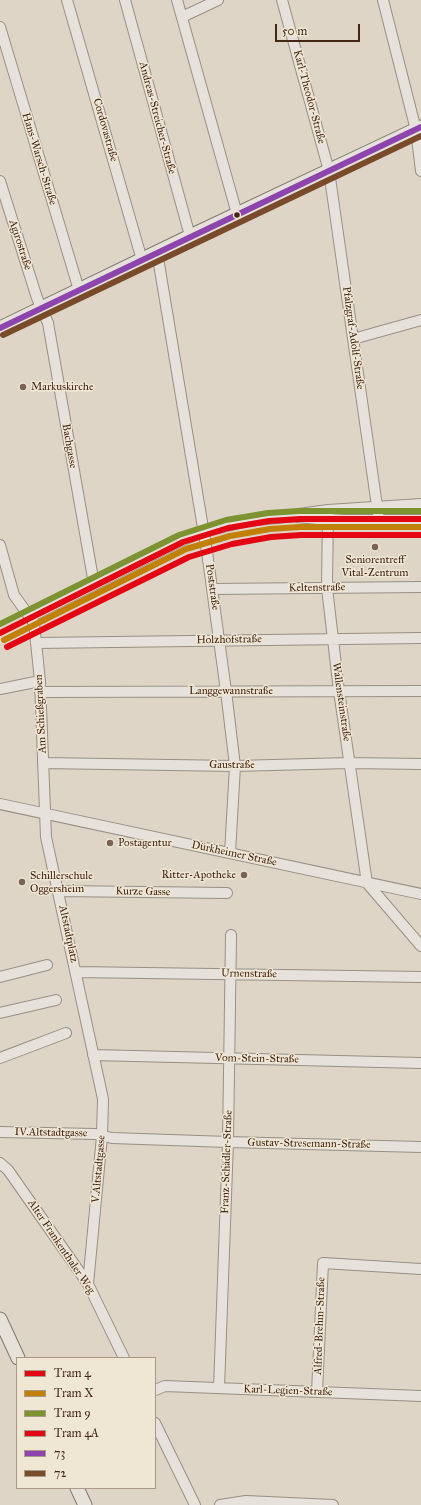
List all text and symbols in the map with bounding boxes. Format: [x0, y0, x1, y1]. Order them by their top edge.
scale bar [277, 16, 362, 42]
text: 50 m [282, 24, 307, 38]
street label: Karl-Theodor-Straße [290, 49, 328, 145]
street label: Andreas-Streicher-Straße [136, 60, 178, 176]
street label: Cordovastraße [90, 97, 120, 163]
street label: Hans-Warsch-Straße [19, 111, 59, 207]
unlabelled marker [232, 210, 242, 220]
street label: Agirostraße [6, 218, 34, 272]
street label: Pfalzgraf-Adolf-Straße [339, 286, 367, 390]
place label: Markuskirche [31, 380, 93, 394]
marker: Markuskirche [18, 382, 28, 392]
street label: Bachgasse [59, 423, 79, 469]
marker: Seniorentreff Vital-Zentrum [370, 542, 380, 552]
place label: Seniorentreff Vital-Zentrum [341, 553, 409, 579]
street label: Poststraße [202, 563, 222, 611]
street label: Keltenstraße [289, 581, 345, 595]
street label: Holzhofstraße [196, 633, 262, 647]
street label: Wallensteinstraße [329, 662, 353, 742]
street label: Am Schießgraben [32, 674, 50, 754]
street label: Langgewannstraße [189, 684, 273, 698]
street label: Gaustraße [209, 758, 255, 772]
place label: Postagentur [118, 836, 172, 850]
marker: Postagentur [105, 838, 115, 848]
street label: Dürkheimer Straße [190, 839, 278, 869]
place label: Ritter-Apotheke [162, 868, 236, 882]
place label: Schillerschule Oggersheim [30, 869, 93, 895]
marker: Ritter-Apotheke [239, 870, 249, 880]
marker: Schillerschule Oggersheim [17, 877, 27, 887]
street label: Kurze Gasse [115, 885, 171, 899]
street label: Altstadtplatz [55, 904, 81, 964]
street label: Urnenstraße [221, 967, 277, 981]
street label: Vom-Stein-Straße [215, 1052, 299, 1066]
street label: Franz-Schädler-Straße [219, 1110, 235, 1214]
street label: IV.Altstadtgasse [15, 1126, 87, 1140]
street label: V.Altstadtgasse [89, 1135, 109, 1203]
street label: Gustav-Stresemann-Straße [247, 1136, 371, 1152]
street label: Alter Frankenthaler Weg [25, 1197, 97, 1297]
street label: Alfred-Brehm-Straße [312, 1277, 328, 1375]
legend [16, 1357, 156, 1489]
text: Tram 4 [54, 1366, 91, 1380]
street label: Karl-Legien-Straße [243, 1383, 333, 1399]
text: Tram X [54, 1386, 93, 1400]
text: Tram 9 [54, 1406, 91, 1420]
text: Tram 4A [54, 1426, 99, 1440]
text: 73 [54, 1446, 65, 1460]
text: 72 [54, 1466, 66, 1480]

